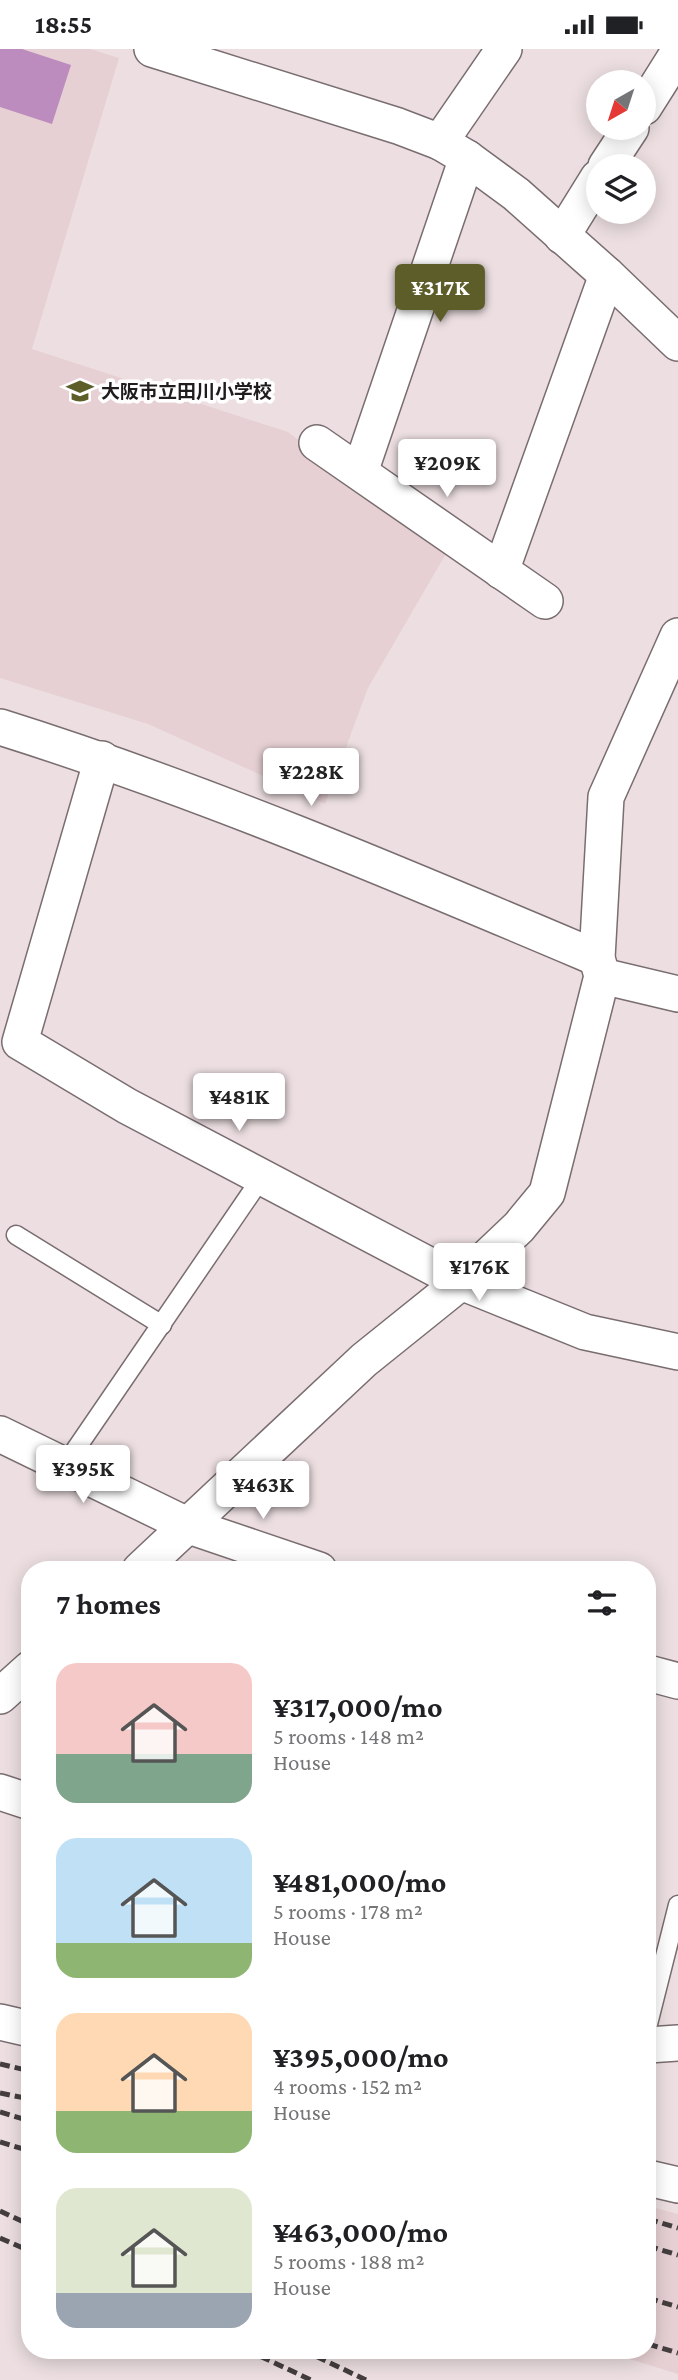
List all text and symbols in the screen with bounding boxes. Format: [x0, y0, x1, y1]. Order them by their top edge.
text: 18:55 [35, 10, 92, 39]
north arrow [586, 70, 656, 140]
map controls [586, 70, 656, 224]
button: layers [586, 154, 656, 224]
pin: ¥317K [391, 265, 489, 324]
text: ¥317K [411, 274, 469, 300]
school or university icon: 大阪市立田川小学校 [65, 376, 95, 406]
place label: 大阪市立田川小学校 [101, 381, 272, 402]
pin: ¥209K [398, 440, 496, 499]
text: ¥209K [414, 449, 480, 475]
pin: ¥228K [262, 749, 360, 808]
text: ¥228K [279, 758, 343, 784]
pin: ¥481K [190, 1073, 288, 1133]
text: ¥481K [209, 1083, 269, 1109]
pin: ¥176K [430, 1243, 528, 1303]
text: ¥176K [449, 1253, 509, 1279]
pin: ¥395K [34, 1445, 132, 1505]
text: ¥395K [52, 1455, 114, 1481]
pin: ¥463K [214, 1461, 312, 1521]
text: ¥463K [232, 1471, 294, 1497]
icon: filters [583, 1584, 621, 1622]
text: 7 homes [56, 1587, 161, 1620]
text: ¥317,000/mo [273, 1690, 443, 1723]
icon: home [112, 1691, 196, 1775]
text: 5 rooms · 148 m² [273, 1723, 424, 1749]
text: House [273, 1749, 331, 1775]
text: ¥481,000/mo [273, 1865, 446, 1898]
icon: home [112, 1866, 196, 1950]
text: 5 rooms · 178 m² [273, 1898, 423, 1924]
text: House [273, 1924, 331, 1950]
text: ¥395,000/mo [273, 2040, 449, 2073]
icon: home [112, 2041, 196, 2125]
text: 4 rooms · 152 m² [273, 2073, 422, 2099]
text: House [273, 2099, 331, 2125]
text: ¥463,000/mo [273, 2215, 448, 2248]
icon: home [112, 2216, 196, 2300]
text: 5 rooms · 188 m² [273, 2248, 425, 2274]
text: House [273, 2274, 331, 2300]

